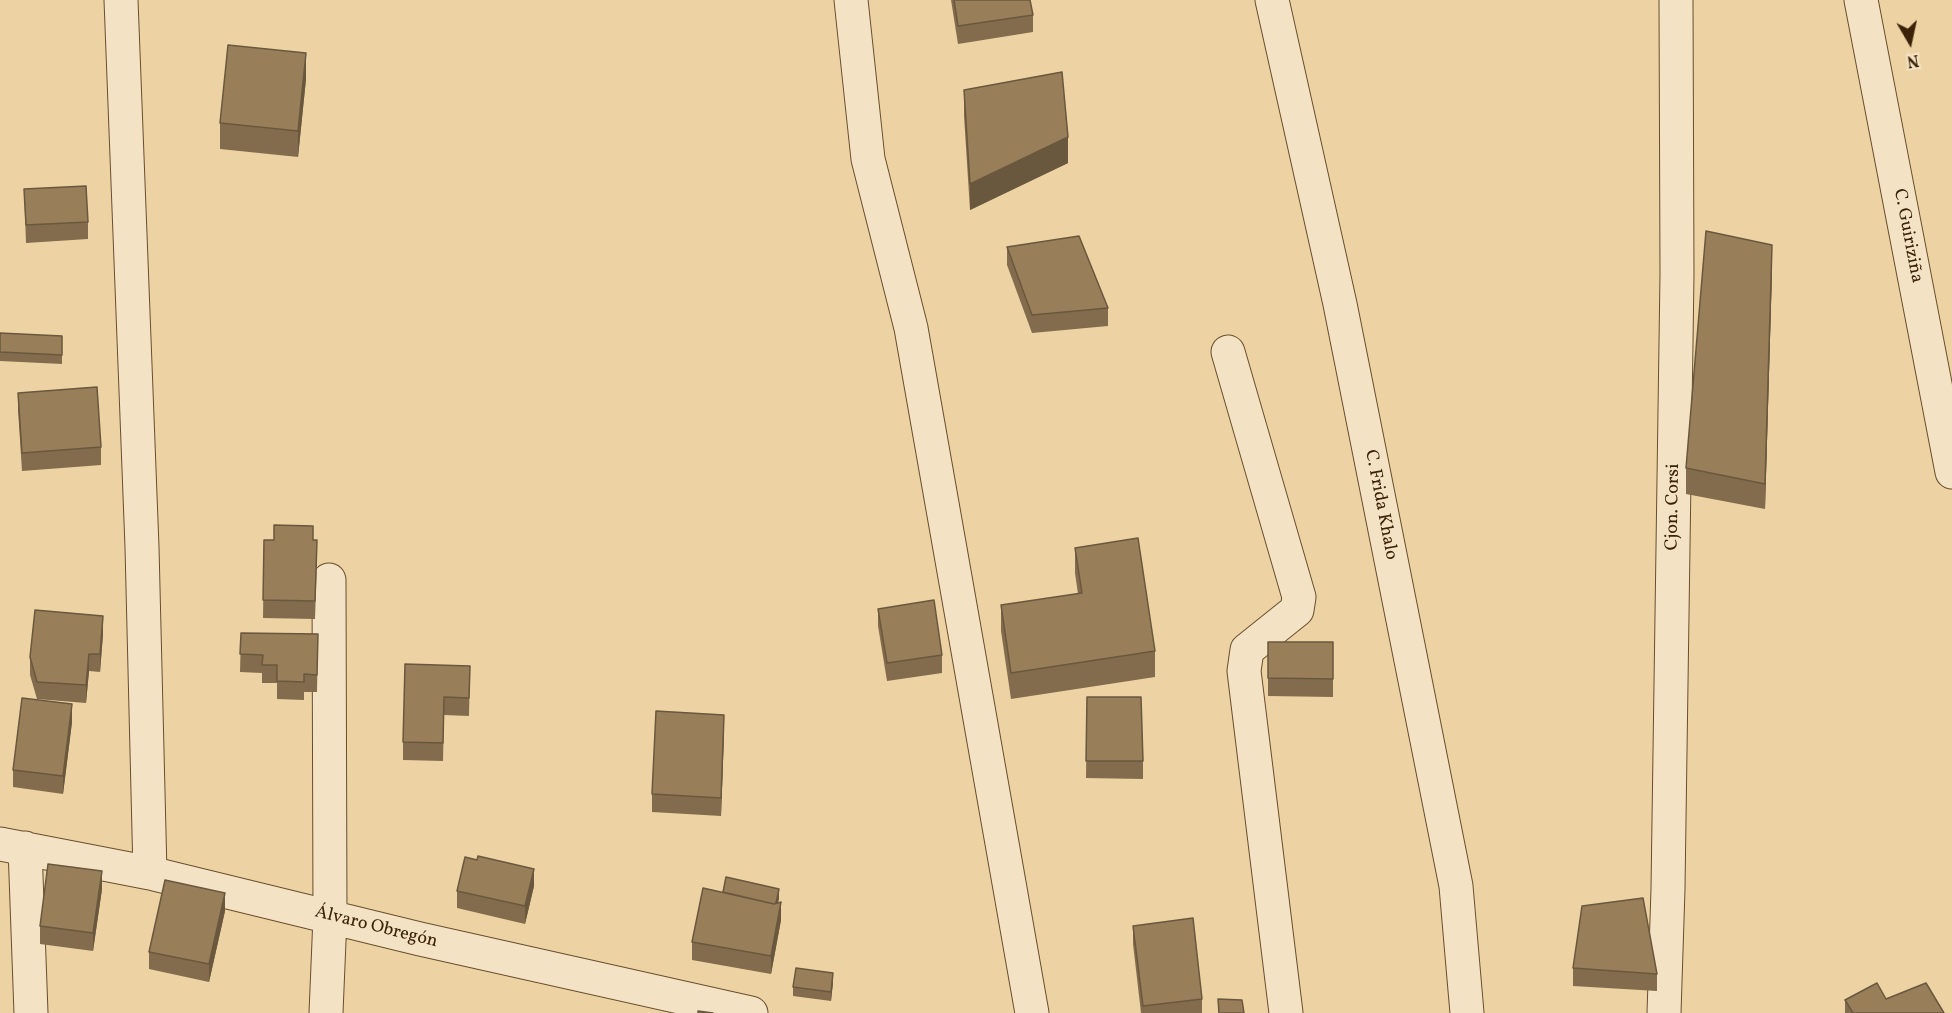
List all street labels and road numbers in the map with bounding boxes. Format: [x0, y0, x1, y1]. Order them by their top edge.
street label: C. Guiriziña [1887, 187, 1927, 285]
street label: C. Frida Khalo [1359, 448, 1401, 562]
street label: Cjon. Corsi [1662, 463, 1686, 551]
street label: Álvaro Obregón [312, 902, 440, 954]

